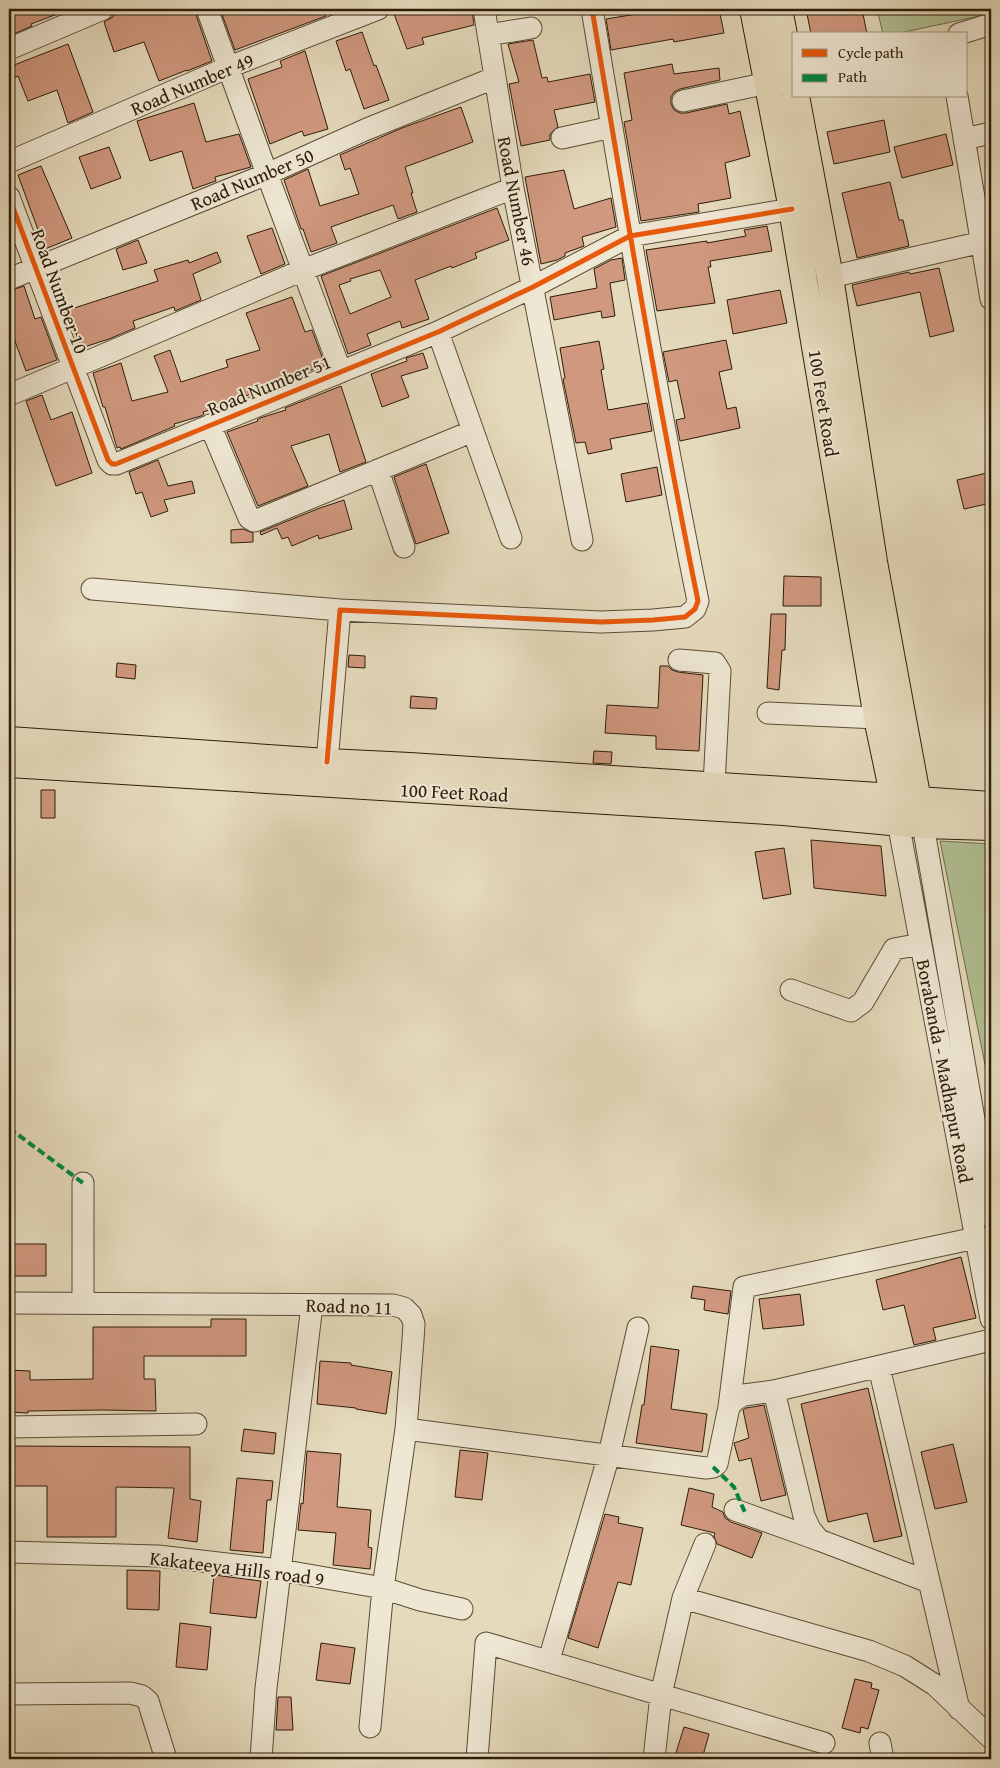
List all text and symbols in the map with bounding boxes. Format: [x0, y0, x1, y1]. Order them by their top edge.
legend [792, 32, 968, 98]
text: Cycle path [838, 42, 904, 63]
street label: Road Number 49 [126, 45, 258, 123]
text: Path [838, 66, 867, 87]
street label: Road Number 46 [491, 134, 543, 268]
street label: Road Number 50 [186, 140, 318, 218]
street label: Road Number 10 [24, 225, 96, 357]
street label: Road Number 51 [203, 347, 335, 423]
street label: 100 Feet Road [802, 347, 846, 460]
street label: 100 Feet Road [399, 775, 510, 809]
street label: Borabanda - Madhapur Road [910, 957, 981, 1186]
street label: Road no 11 [305, 1290, 393, 1322]
street label: Kakateeya Hills road 9 [148, 1543, 326, 1593]

